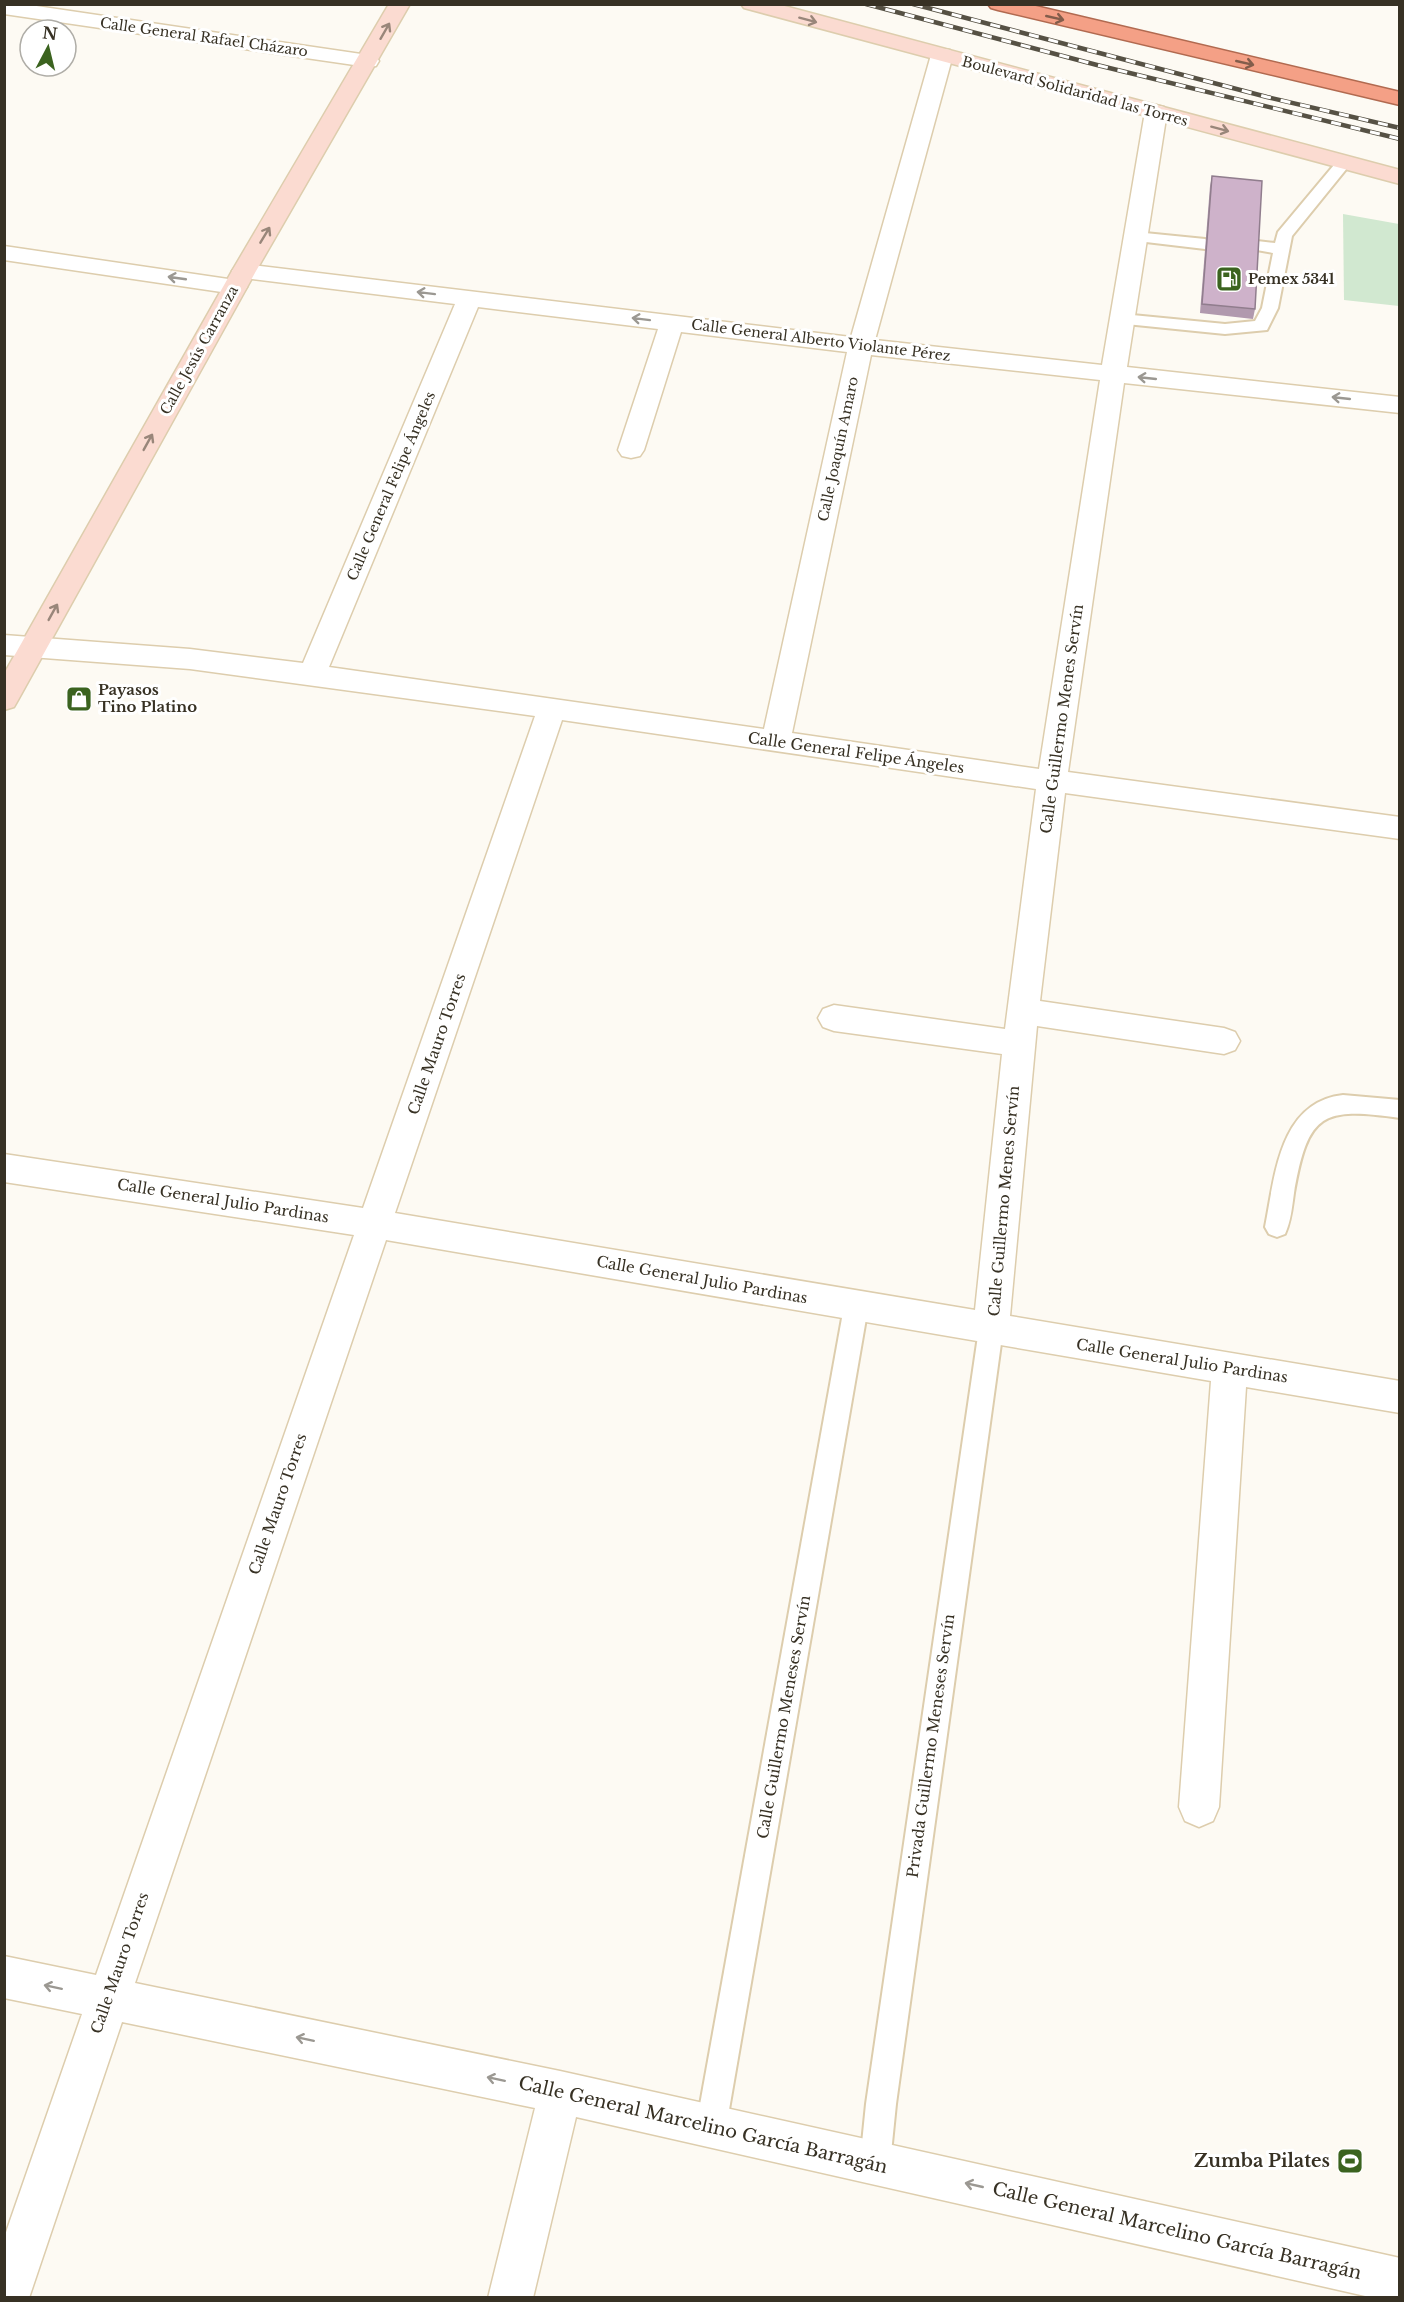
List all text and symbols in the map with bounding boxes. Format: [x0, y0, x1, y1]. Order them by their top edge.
street label: Calle General Rafael Cházaro [99, 13, 309, 61]
one-way arrow [1045, 13, 1065, 24]
one-way arrow [798, 14, 817, 26]
north arrow [18, 18, 78, 78]
text: N [41, 22, 59, 44]
one-way arrow [379, 23, 391, 40]
street label: Boulevard Solidaridad las Torres [960, 52, 1190, 130]
one-way arrow [1235, 57, 1254, 69]
one-way arrow [1210, 124, 1229, 135]
one-way arrow [259, 227, 271, 244]
fuel station icon: Pemex 5341 [1214, 264, 1244, 294]
place label: Pemex 5341 [1248, 270, 1335, 288]
one-way arrow [168, 273, 187, 284]
street label: Calle Jesús Carranza [156, 282, 242, 418]
one-way arrow [417, 287, 437, 298]
one-way arrow [631, 313, 651, 324]
street label: Calle General Alberto Violante Pérez [690, 315, 952, 365]
one-way arrow [1138, 372, 1158, 383]
street label: Calle Joaquín Amaro [814, 375, 862, 523]
street label: Calle General Felipe Ángeles [343, 389, 439, 583]
one-way arrow [1332, 393, 1352, 404]
one-way arrow [143, 433, 154, 451]
one-way arrow [48, 603, 59, 621]
street label: Calle Guillermo Menes Servín [1036, 603, 1087, 835]
place label: Payasos Tino Platino [98, 680, 197, 716]
shop icon: Payasos Tino Platino [64, 684, 94, 714]
street label: Calle General Felipe Ángeles [747, 728, 966, 777]
street label: Calle Mauro Torres [403, 971, 470, 1117]
street label: Calle Guillermo Menes Servín [984, 1085, 1023, 1317]
street label: Calle General Julio Pardinas [116, 1174, 330, 1227]
street label: Calle General Julio Pardinas [595, 1252, 809, 1307]
street label: Calle General Julio Pardinas [1075, 1334, 1289, 1387]
street label: Calle Mauro Torres [244, 1431, 311, 1577]
street label: Calle Guillermo Meneses Servín [753, 1594, 814, 1840]
street label: Privada Guillermo Meneses Servín [903, 1613, 958, 1879]
street label: Calle Mauro Torres [86, 1890, 153, 2036]
one-way arrow [43, 1981, 63, 1992]
one-way arrow [296, 2033, 316, 2044]
street label: Calle General Marcelino García Barragán [516, 2072, 890, 2178]
one-way arrow [487, 2073, 507, 2084]
sports icon: Zumba Pilates [1335, 2146, 1365, 2176]
place label: Zumba Pilates [1194, 2150, 1330, 2172]
street label: Calle General Marcelino García Barragán [990, 2178, 1364, 2284]
one-way arrow [964, 2179, 983, 2191]

